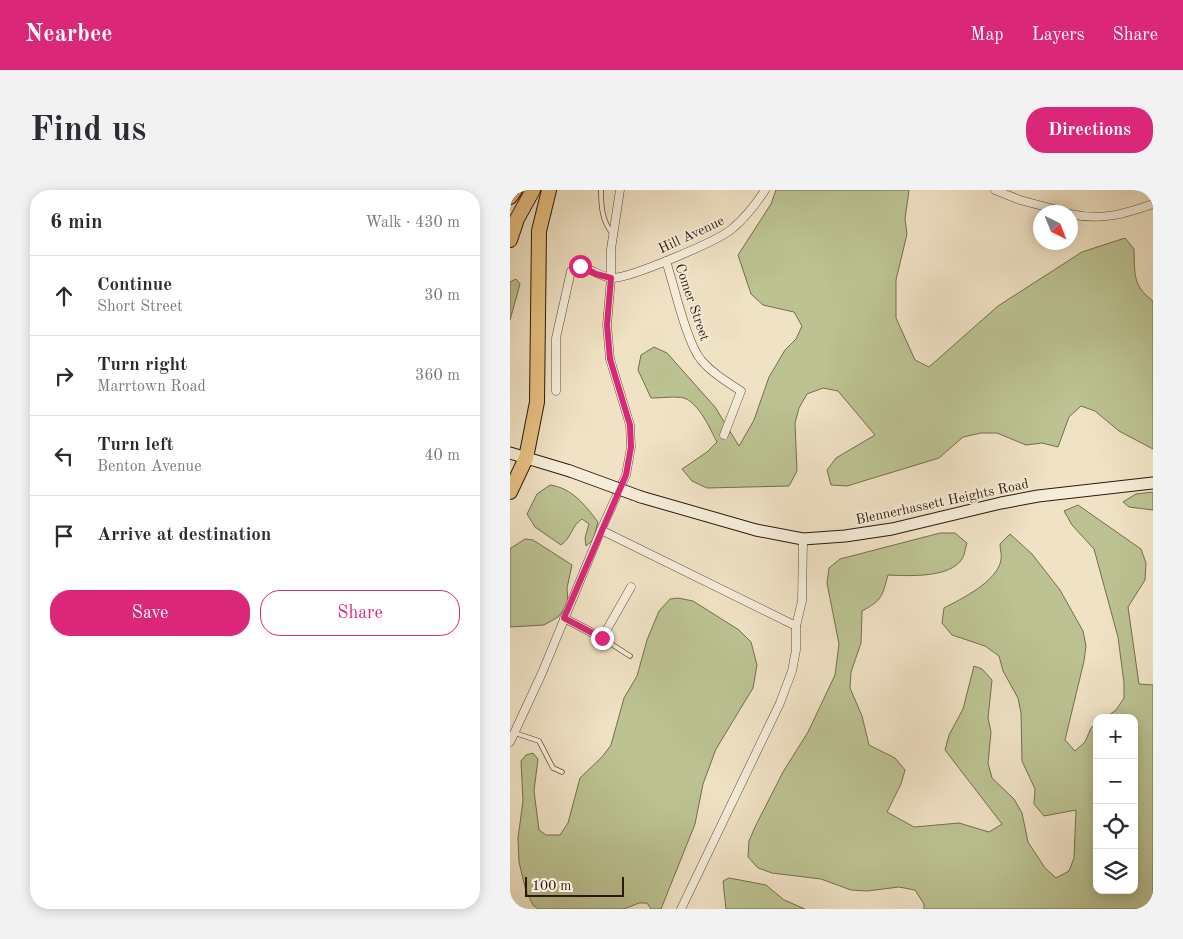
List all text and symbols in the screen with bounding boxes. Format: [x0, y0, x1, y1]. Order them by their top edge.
text: Nearbee [25, 23, 113, 47]
text: Map [970, 26, 1004, 44]
text: Layers [1032, 26, 1084, 44]
text: Share [1112, 26, 1158, 44]
button: Directions [1026, 107, 1153, 153]
text: Find us [30, 113, 146, 148]
north arrow [1033, 205, 1078, 250]
text: 6 min [50, 212, 103, 233]
street label: Hill Avenue [656, 214, 726, 256]
text: Walk · 430 m [365, 215, 460, 231]
route start [569, 255, 592, 278]
street label: Comer Street [672, 262, 712, 343]
text: Continue [97, 276, 172, 295]
icon: ahead [50, 282, 78, 310]
text: 30 m [424, 288, 460, 304]
text: Short Street [97, 299, 183, 315]
text: Turn right [97, 356, 187, 375]
icon: right [50, 362, 78, 390]
text: 360 m [415, 368, 460, 384]
text: Marrtown Road [97, 379, 206, 395]
text: Turn left [97, 436, 174, 455]
icon: left [50, 442, 78, 470]
text: 40 m [424, 448, 460, 464]
text: Benton Avenue [97, 459, 202, 475]
street label: Blennerhassett Heights Road [854, 477, 1030, 527]
icon: arrive [50, 522, 78, 550]
text: Arrive at destination [97, 526, 271, 545]
button: Save [50, 590, 250, 636]
button: Share [260, 590, 460, 636]
route end [591, 627, 614, 650]
map controls [1093, 714, 1138, 894]
button: + [1093, 714, 1138, 759]
button: − [1093, 759, 1138, 804]
button: locate [1093, 804, 1138, 849]
button: layers [1093, 849, 1138, 894]
scale bar [525, 874, 624, 897]
text: 100 m [532, 879, 571, 893]

